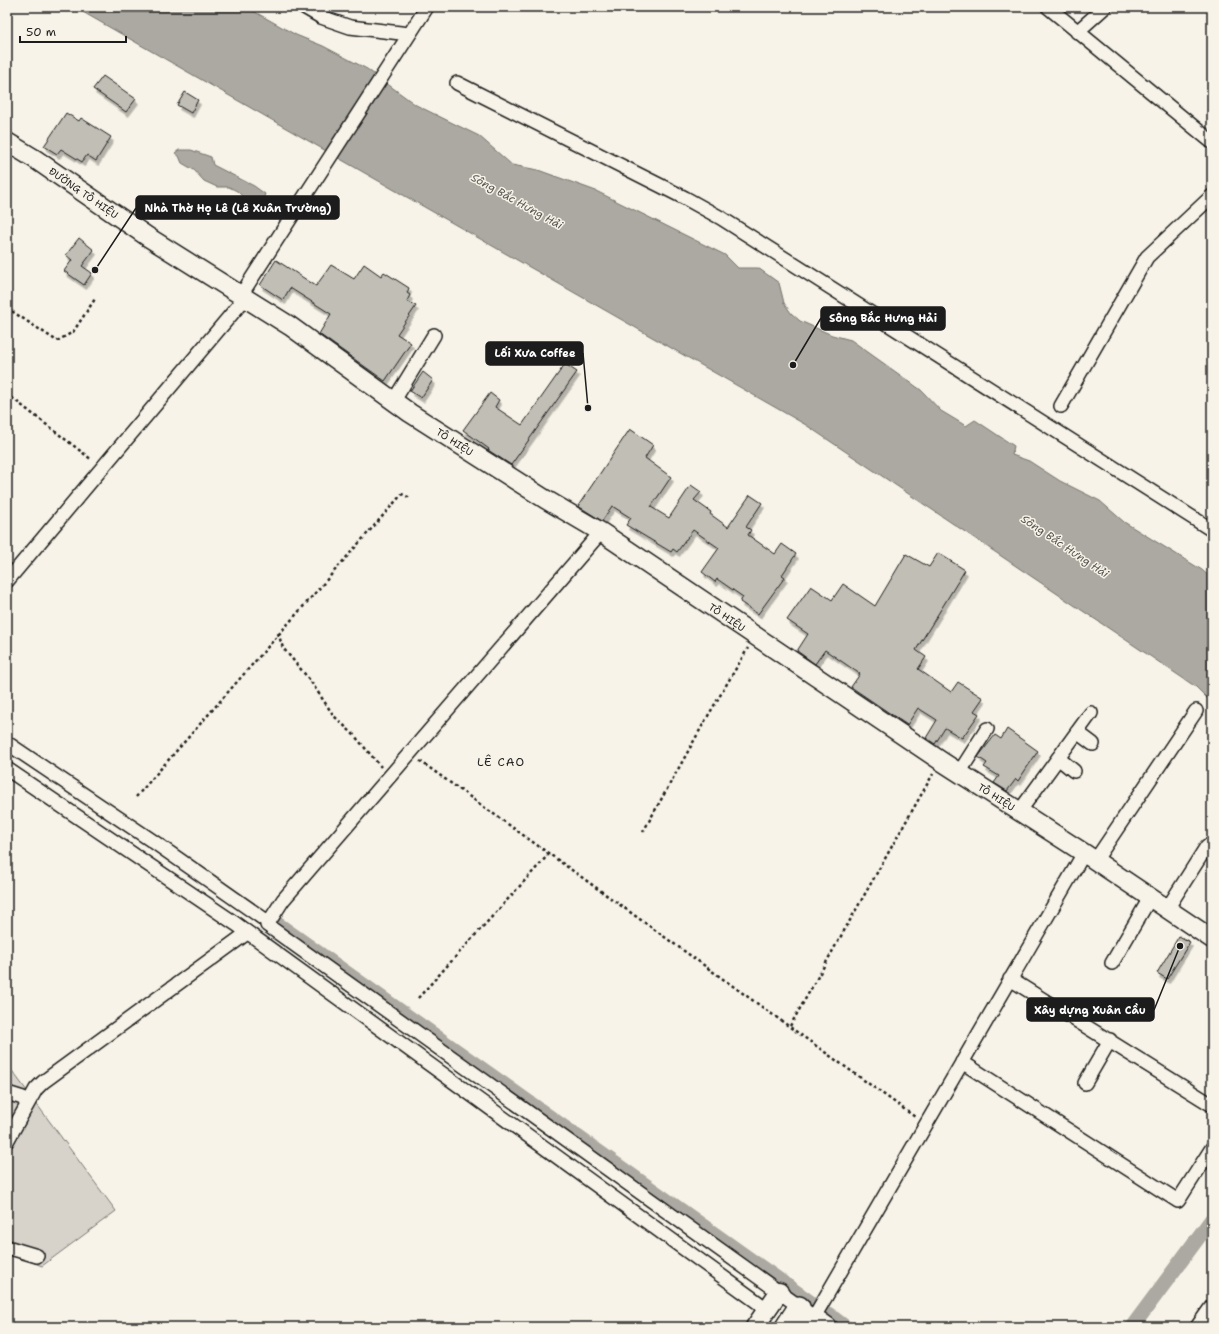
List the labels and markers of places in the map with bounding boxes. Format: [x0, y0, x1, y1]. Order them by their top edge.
callout: Nhà Thờ Họ Lê (Lê Xuân Trường) [136, 196, 339, 219]
callout: Sông Bắc Hưng Hải [821, 307, 945, 330]
callout: Lối Xưa Coffee [486, 342, 583, 365]
callout: Xây dựng Xuân Cầu [1027, 998, 1154, 1021]

